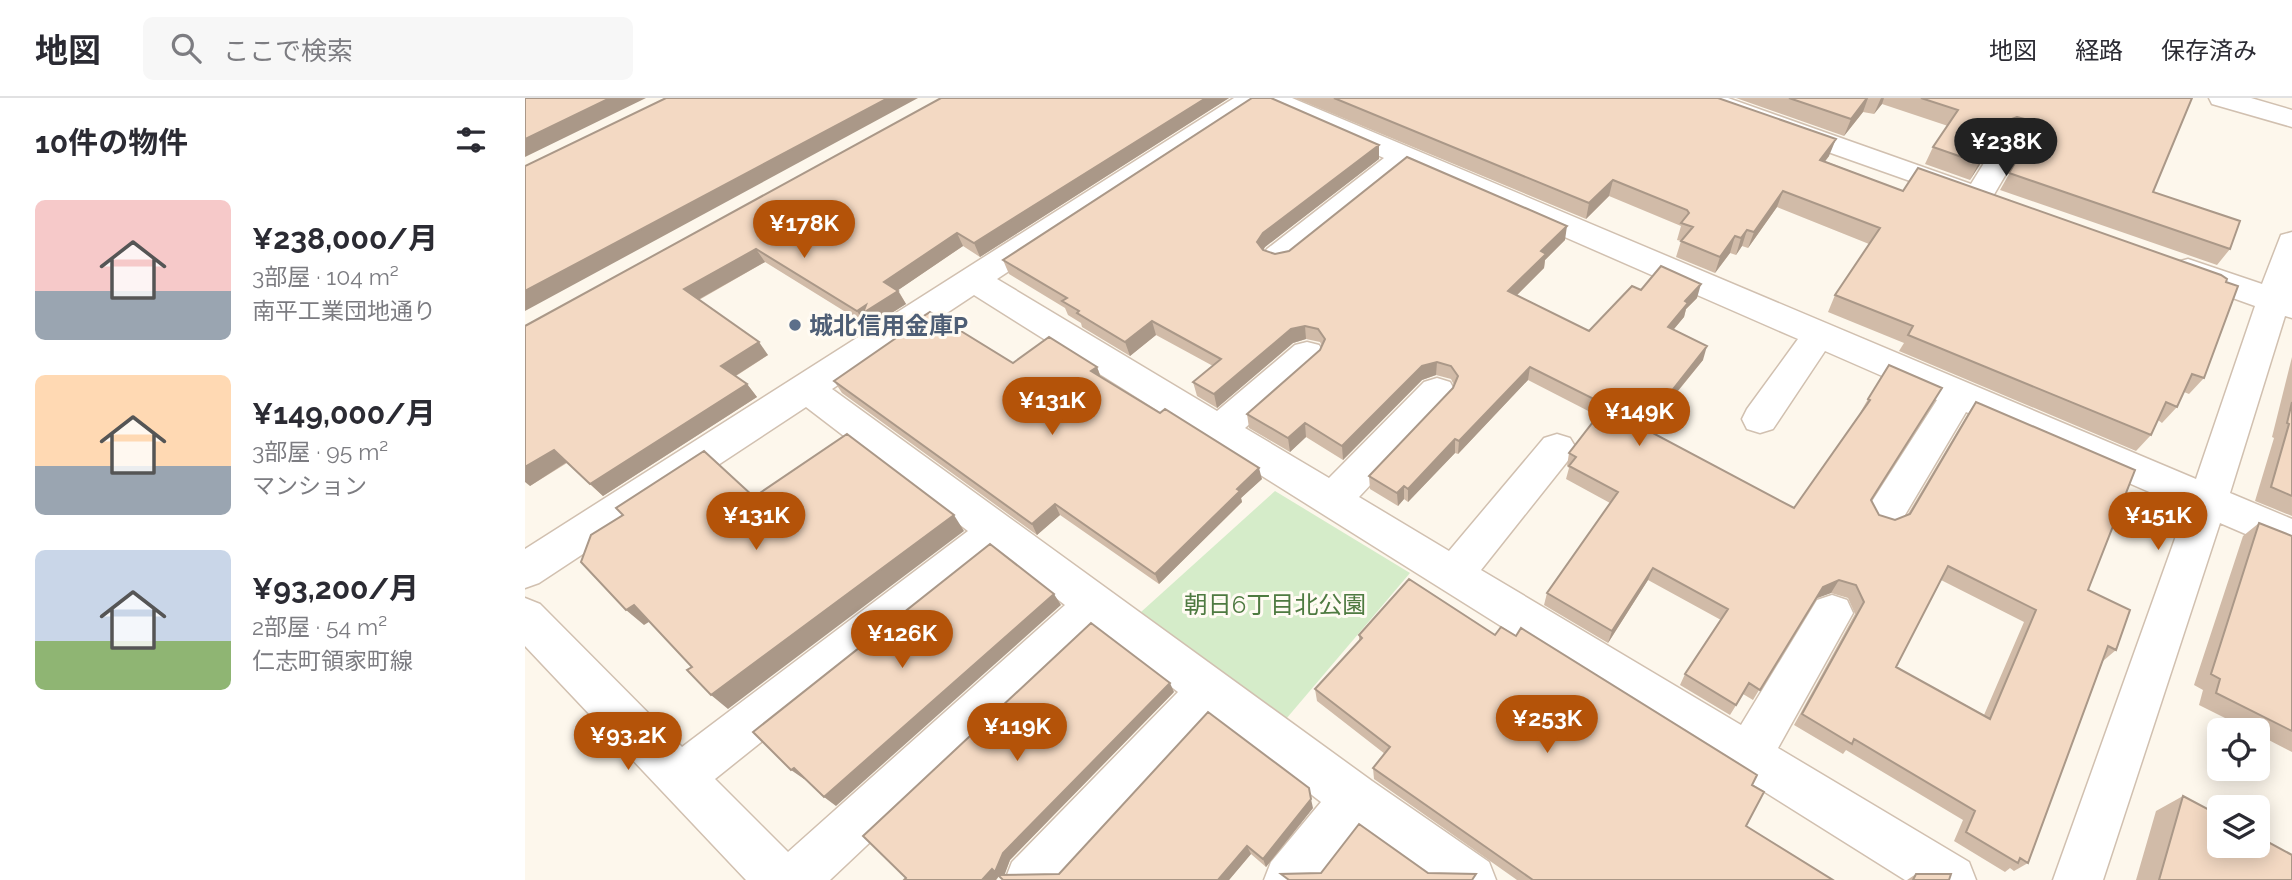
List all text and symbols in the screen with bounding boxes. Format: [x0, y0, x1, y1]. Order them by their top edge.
search box [143, 17, 633, 80]
icon: search [167, 29, 205, 67]
text: 地図 [35, 31, 101, 70]
text: ここで検索 [223, 36, 353, 66]
text: 地図 [1989, 36, 2037, 65]
text: 経路 [2075, 36, 2123, 65]
text: 保存済み [2161, 36, 2257, 65]
pin: ¥238K [1957, 118, 2055, 178]
icon: filters [452, 121, 490, 159]
text: 10件の物件 [35, 125, 188, 160]
text: ¥238K [1970, 127, 2042, 154]
pin: ¥178K [755, 200, 853, 260]
text: ¥178K [769, 209, 839, 236]
text: ¥238,000/月 [252, 221, 438, 256]
icon: home [91, 228, 175, 312]
text: 3部屋 · 104 m² [252, 263, 399, 290]
text: 南平工業団地通り [252, 297, 436, 324]
place label: 城北信用金庫P [809, 311, 968, 340]
marker: 城北信用金庫P [787, 317, 803, 333]
pin: ¥131K [1003, 378, 1101, 437]
text: ¥131K [1018, 386, 1086, 413]
pin: ¥149K [1590, 388, 1688, 448]
text: ¥149,000/月 [252, 396, 436, 431]
text: ¥149K [1604, 397, 1674, 424]
icon: home [91, 403, 175, 487]
text: 3部屋 · 95 m² [252, 438, 388, 465]
text: マンション [252, 472, 367, 499]
pin: ¥131K [707, 492, 805, 552]
pin: ¥151K [2109, 492, 2207, 552]
text: ¥131K [722, 501, 790, 528]
text: ¥151K [2124, 501, 2192, 528]
text: ¥93,200/月 [252, 571, 419, 606]
icon: home [91, 578, 175, 662]
park label: 朝日6丁目北公園 [1184, 590, 1366, 619]
pin: ¥126K [853, 610, 951, 670]
text: 2部屋 · 54 m² [252, 613, 387, 640]
text: ¥126K [867, 619, 937, 646]
text: 仁志町領家町線 [252, 647, 413, 674]
pin: ¥253K [1498, 696, 1596, 755]
pin: ¥119K [968, 704, 1066, 763]
text: ¥253K [1512, 704, 1582, 731]
pin: ¥93.2K [571, 712, 685, 772]
text: ¥119K [983, 712, 1051, 739]
map controls [2207, 718, 2270, 858]
button: locate [2207, 718, 2270, 781]
text: ¥93.2K [590, 721, 666, 748]
button: layers [2207, 795, 2270, 858]

